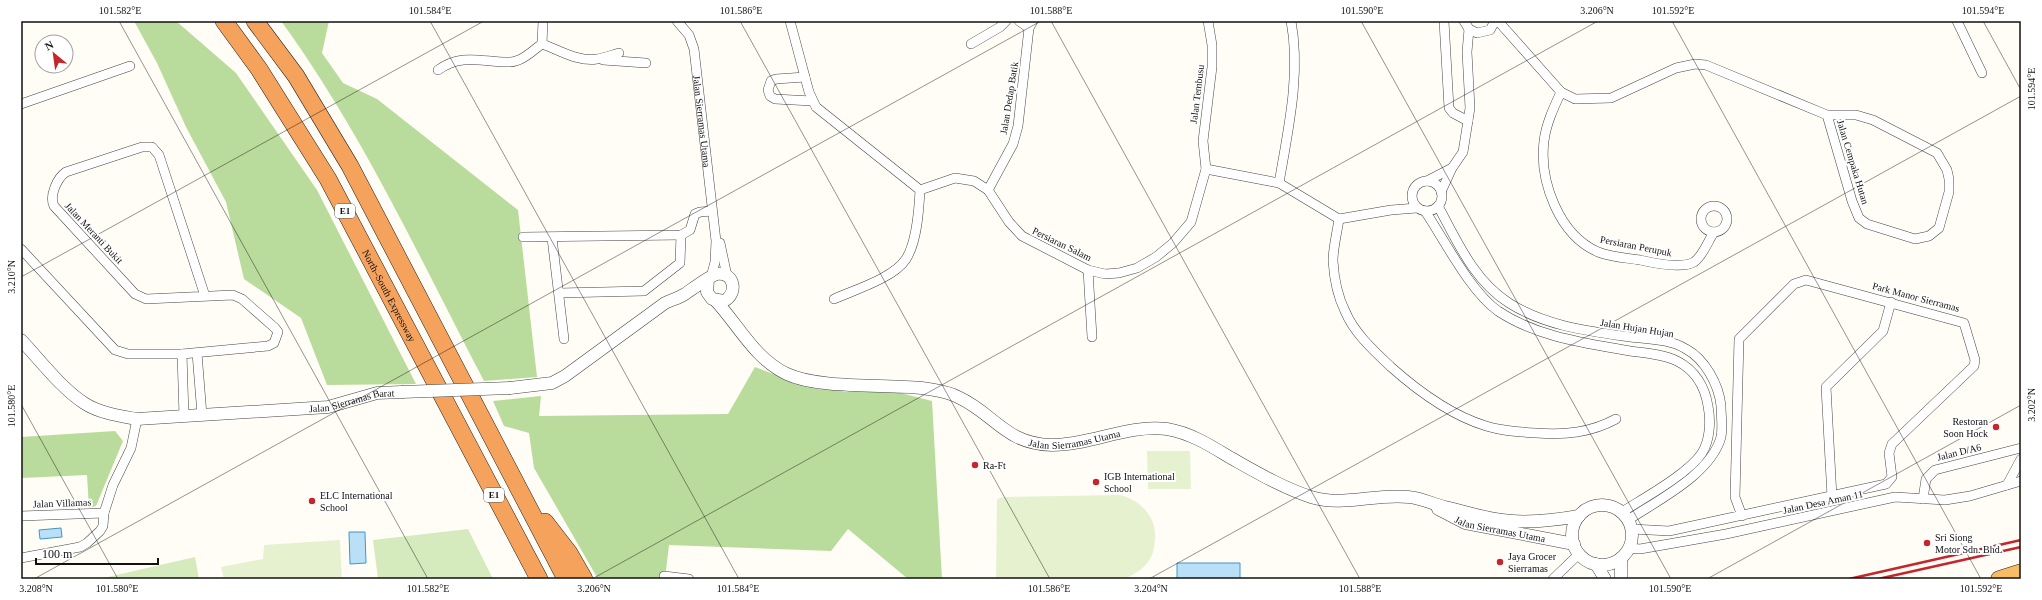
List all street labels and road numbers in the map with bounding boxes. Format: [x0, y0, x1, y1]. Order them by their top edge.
street label: Jalan Dedap Batik [998, 61, 1020, 135]
street label: Jalan Tembusu [1188, 64, 1206, 124]
street label: Jalan Sierramas Utama [692, 75, 713, 168]
street label: Jalan Cempaka Hutan [1835, 118, 1871, 206]
street label: Jalan Meranti Bukit [63, 200, 125, 266]
road number: E1 [335, 204, 355, 218]
street label: Persiaran Salam [1031, 225, 1094, 263]
street label: Persiaran Perupuk [1599, 234, 1673, 258]
street label: North–South Expressway [361, 248, 418, 343]
street label: Park Manor Sierramas [1871, 280, 1961, 314]
street label: Jalan Hujan Hujan [1599, 317, 1675, 339]
street label: Jalan Sierramas Barat [309, 387, 395, 414]
street label: Jalan Sierramas Utama [1027, 427, 1122, 451]
street label: Jalan D/A6 [1936, 441, 1982, 463]
road number: E1 [484, 488, 504, 502]
street label: Jalan Desa Aman 11 [1782, 488, 1864, 516]
street label: Jalan Villamas [33, 496, 91, 510]
street label: Jalan Sierramas Utama [1453, 513, 1547, 544]

